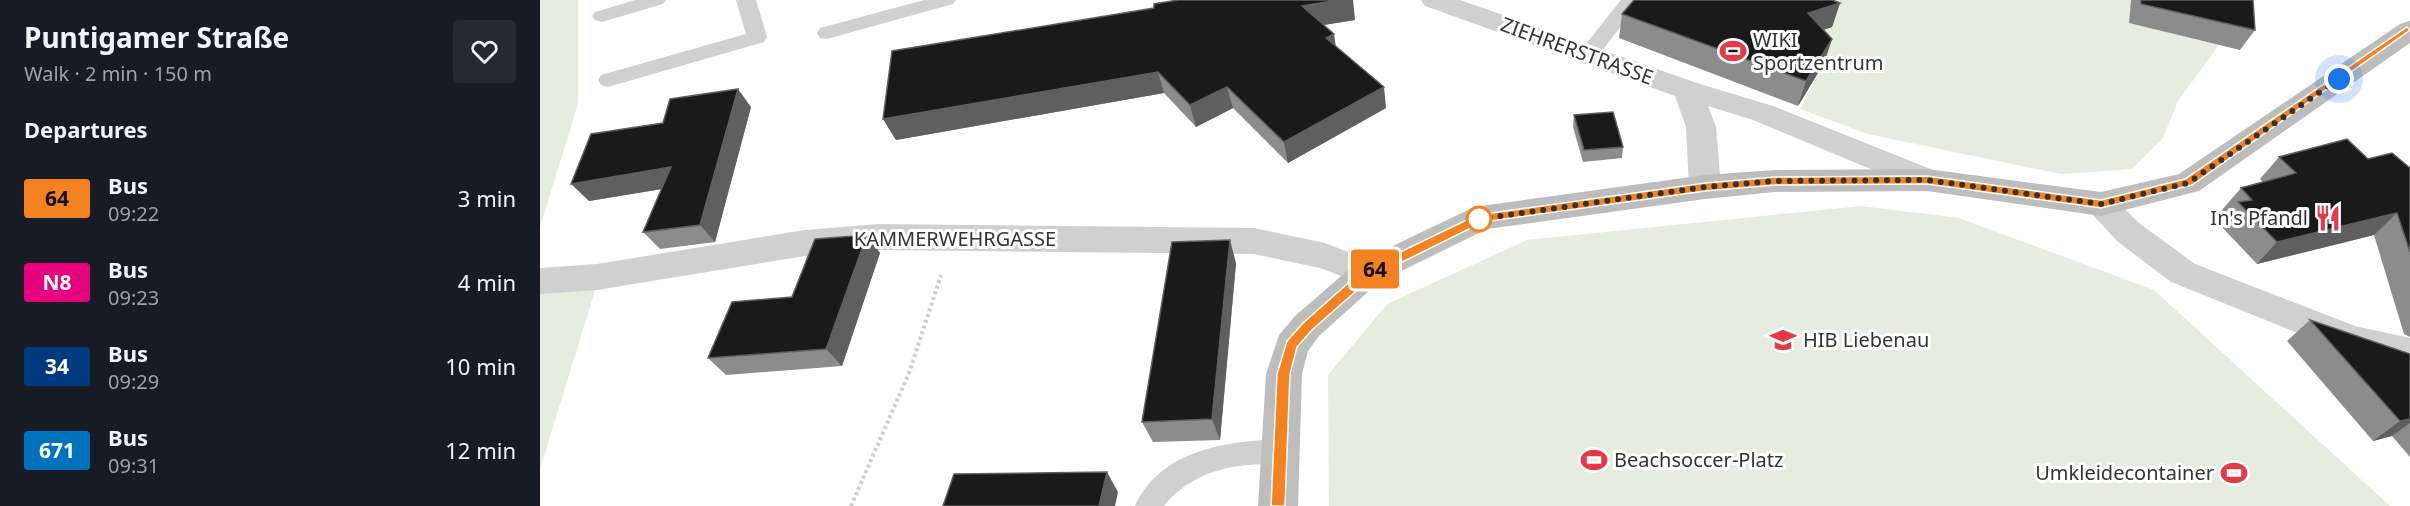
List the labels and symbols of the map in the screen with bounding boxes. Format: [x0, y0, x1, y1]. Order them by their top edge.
street label: ZIEHRERSTRASSE [1497, 10, 1657, 91]
place label: WIKI Sportzentrum [1753, 26, 1883, 76]
sports icon: WIKI Sportzentrum [1718, 36, 1748, 66]
your location [2324, 64, 2354, 94]
restaurant icon: In's Pfandl [2313, 203, 2343, 233]
place label: In's Pfandl [2210, 204, 2308, 231]
unlabelled marker [1466, 206, 1492, 232]
street label: KAMMERWEHRGASSE [854, 225, 1056, 252]
line badge: 64 [1348, 250, 1402, 288]
school or university icon: HIB Liebenau [1768, 325, 1798, 355]
place label: HIB Liebenau [1803, 326, 1929, 353]
sports icon: Beachsoccer-Platz [1579, 445, 1609, 475]
place label: Beachsoccer-Platz [1614, 446, 1783, 473]
sports icon: Umkleidecontainer [2219, 458, 2249, 488]
place label: Umkleidecontainer [2035, 459, 2214, 486]

